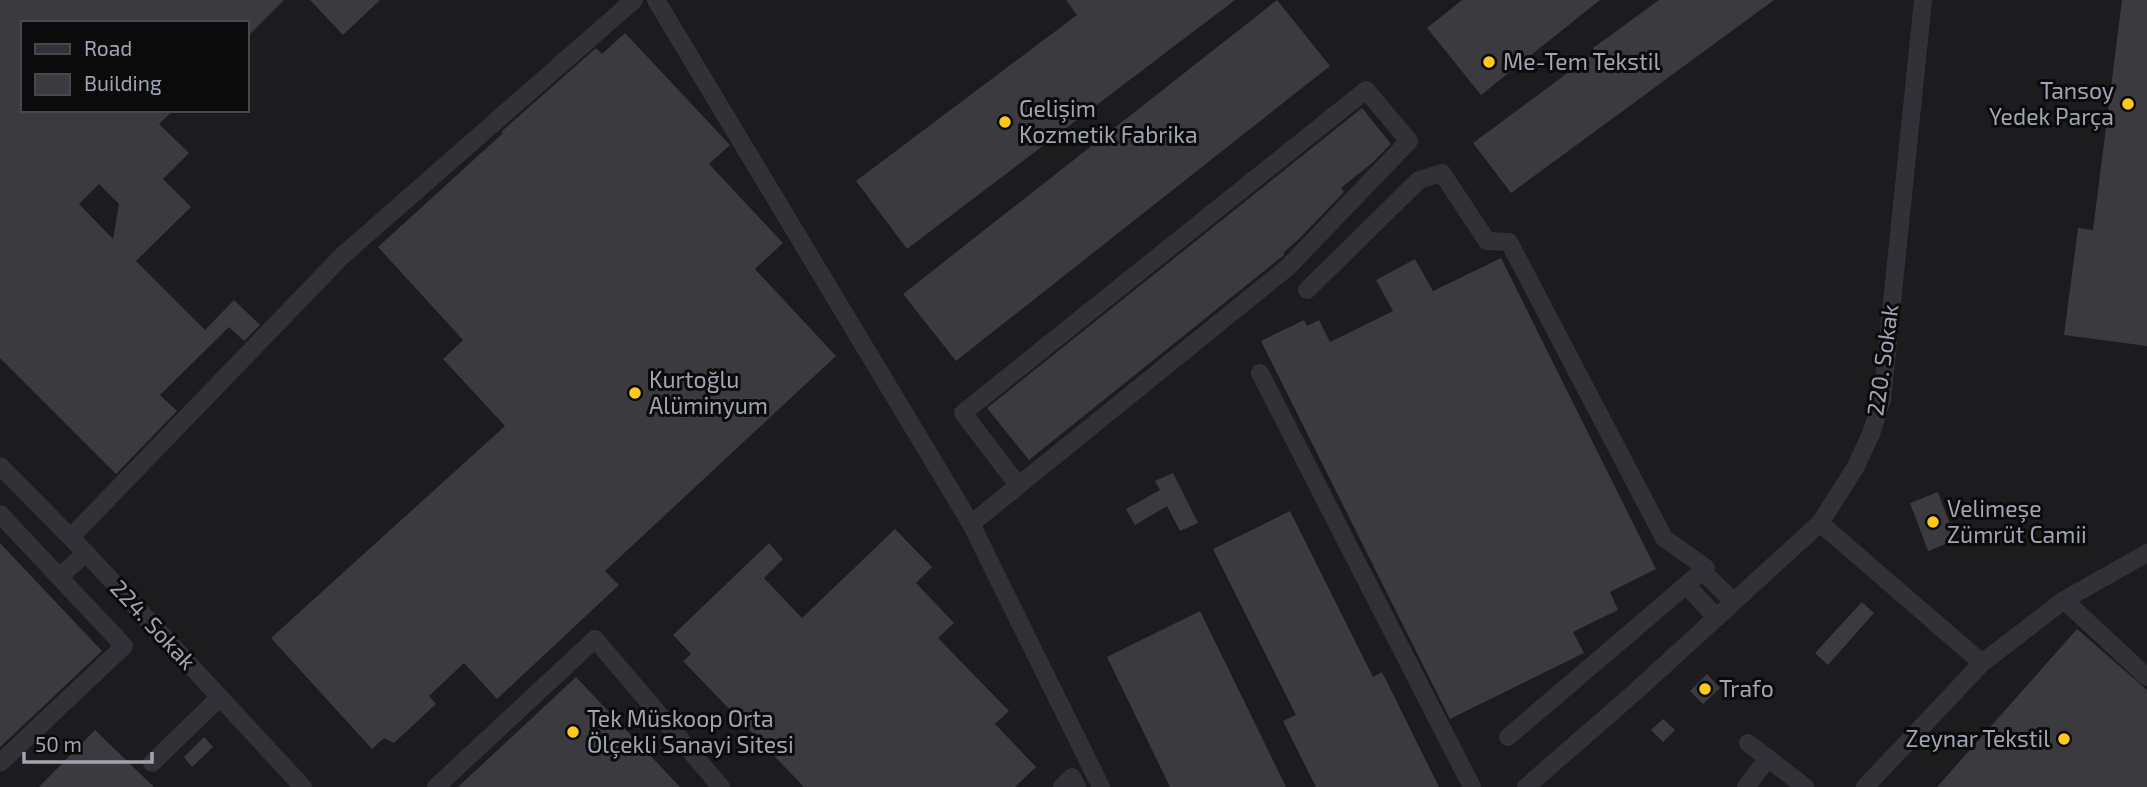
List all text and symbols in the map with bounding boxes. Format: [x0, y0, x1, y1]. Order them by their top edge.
legend [21, 21, 248, 112]
text: Road [84, 35, 132, 60]
place label: Me-Tem Tekstil [1503, 47, 1660, 75]
marker: Me-Tem Tekstil [1481, 54, 1497, 70]
text: Building [84, 70, 162, 95]
place label: Tansoy Yedek Parça [1989, 76, 2114, 131]
place label: Gelişim Kozmetik Fabrika [1019, 94, 1198, 148]
marker: Tansoy Yedek Parça [2120, 96, 2136, 112]
marker: Gelişim Kozmetik Fabrika [997, 114, 1013, 130]
street label: 220. Sokak [1860, 302, 1904, 417]
place label: Kurtoğlu Alüminyum [649, 365, 768, 419]
marker: Kurtoğlu Alüminyum [627, 385, 643, 401]
place label: Velimeşe Zümrüt Camii [1947, 494, 2087, 548]
marker: Velimeşe Zümrüt Camii [1925, 514, 1941, 530]
street label: 224. Sokak [105, 574, 202, 675]
place label: Trafo [1719, 674, 1774, 702]
marker: Trafo [1697, 681, 1713, 697]
place label: Tek Müskoop Orta Ölçekli Sanayi Sitesi [587, 704, 794, 759]
scale bar [24, 720, 152, 764]
marker: Tek Müskoop Orta Ölçekli Sanayi Sitesi [565, 724, 581, 740]
place label: Zeynar Tekstil [1905, 724, 2050, 752]
text: 50 m [35, 731, 82, 756]
marker: Zeynar Tekstil [2056, 731, 2072, 747]

